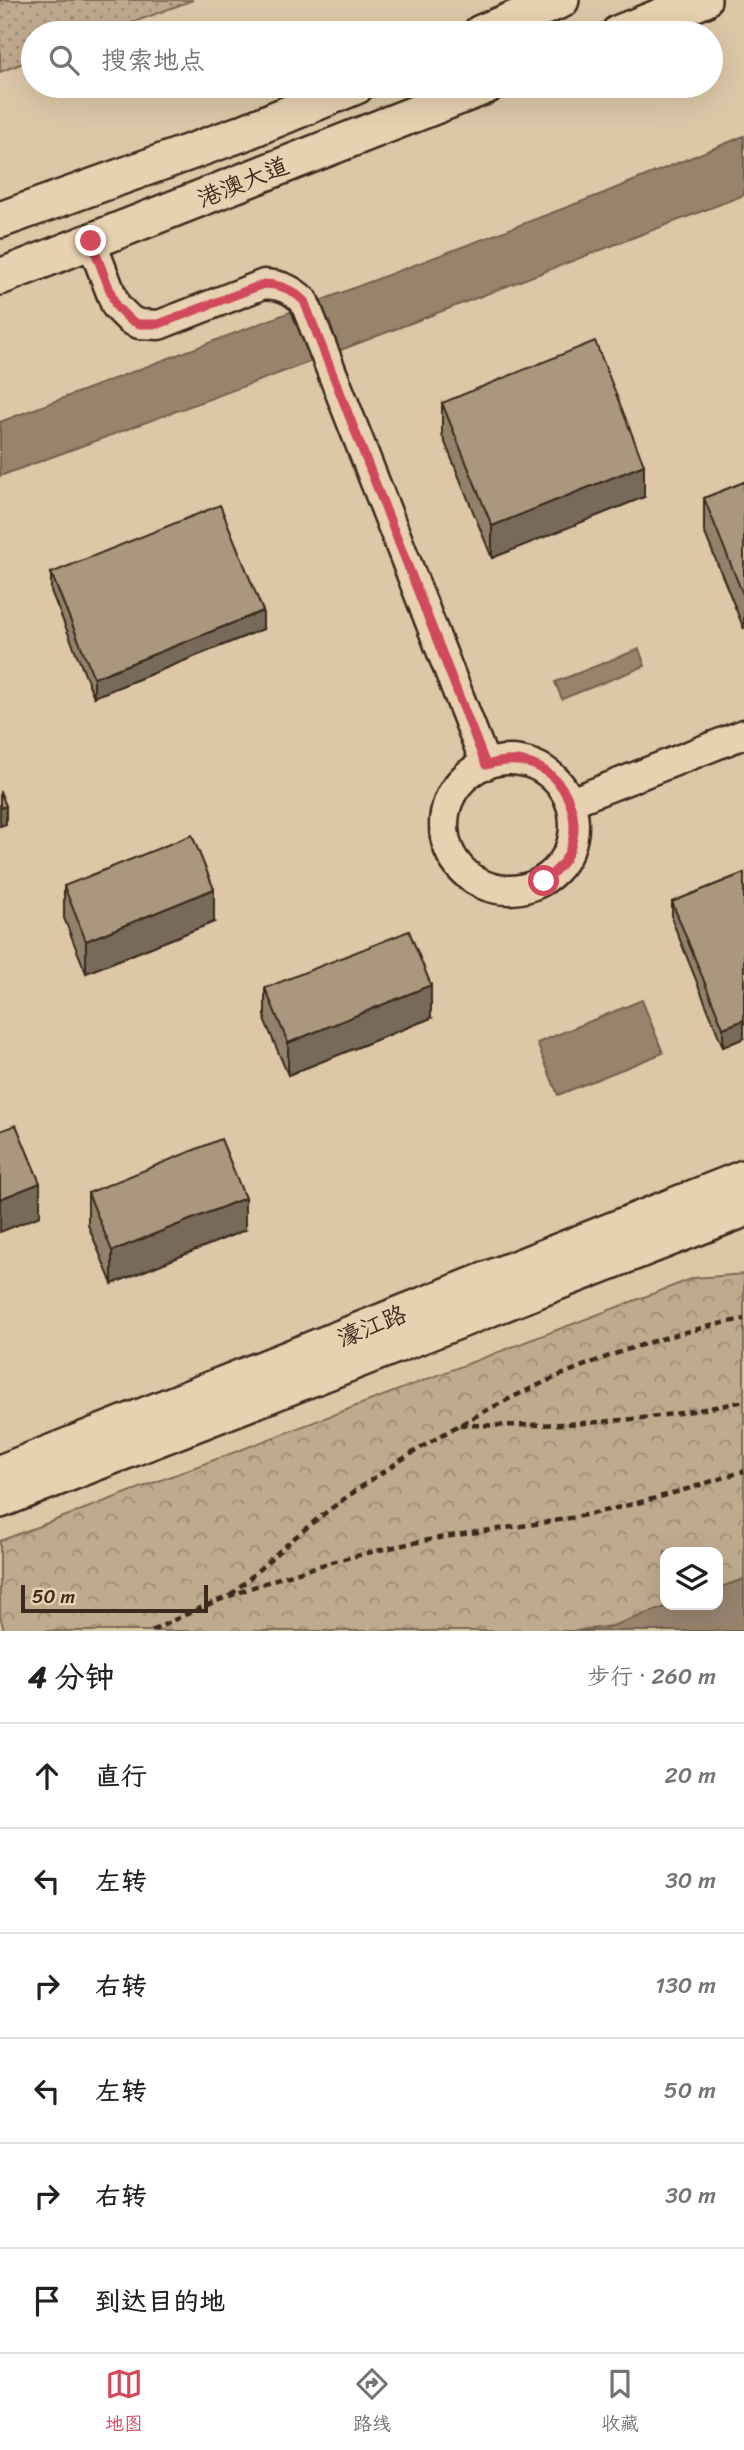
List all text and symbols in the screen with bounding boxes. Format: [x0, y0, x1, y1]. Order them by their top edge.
search box [21, 21, 723, 98]
text: 搜索地点 [101, 37, 205, 83]
icon: search [45, 41, 83, 79]
street label: 港澳大道 [191, 145, 295, 219]
route end [75, 225, 106, 256]
route start [528, 865, 559, 896]
street label: 濠江路 [331, 1293, 413, 1359]
map controls [660, 1547, 723, 1610]
button: layers [660, 1547, 723, 1610]
text: 50 m [32, 1580, 75, 1613]
scale bar [21, 1582, 208, 1614]
text: 4 分钟 [28, 1650, 115, 1704]
text: 步行 · 260 m [587, 1656, 716, 1697]
text: 直行 [95, 1753, 147, 1799]
text: 20 m [665, 1755, 716, 1796]
icon: ahead [28, 1757, 66, 1795]
text: 左转 [95, 1858, 147, 1904]
text: 30 m [665, 1860, 716, 1901]
icon: left [28, 1862, 66, 1900]
text: 右转 [95, 1963, 147, 2009]
text: 130 m [655, 1965, 716, 2006]
icon: right [28, 1967, 66, 2005]
text: 左转 [95, 2068, 147, 2114]
text: 50 m [664, 2070, 716, 2111]
icon: left [28, 2072, 66, 2110]
text: 右转 [95, 2173, 147, 2219]
text: 30 m [665, 2175, 716, 2216]
icon: right [28, 2177, 66, 2215]
text: 到达目的地 [95, 2278, 225, 2324]
icon: arrive [28, 2282, 66, 2320]
tab: 地图 [105, 2365, 143, 2440]
tab: 路线 [353, 2365, 391, 2440]
tab: 收藏 [601, 2365, 639, 2440]

